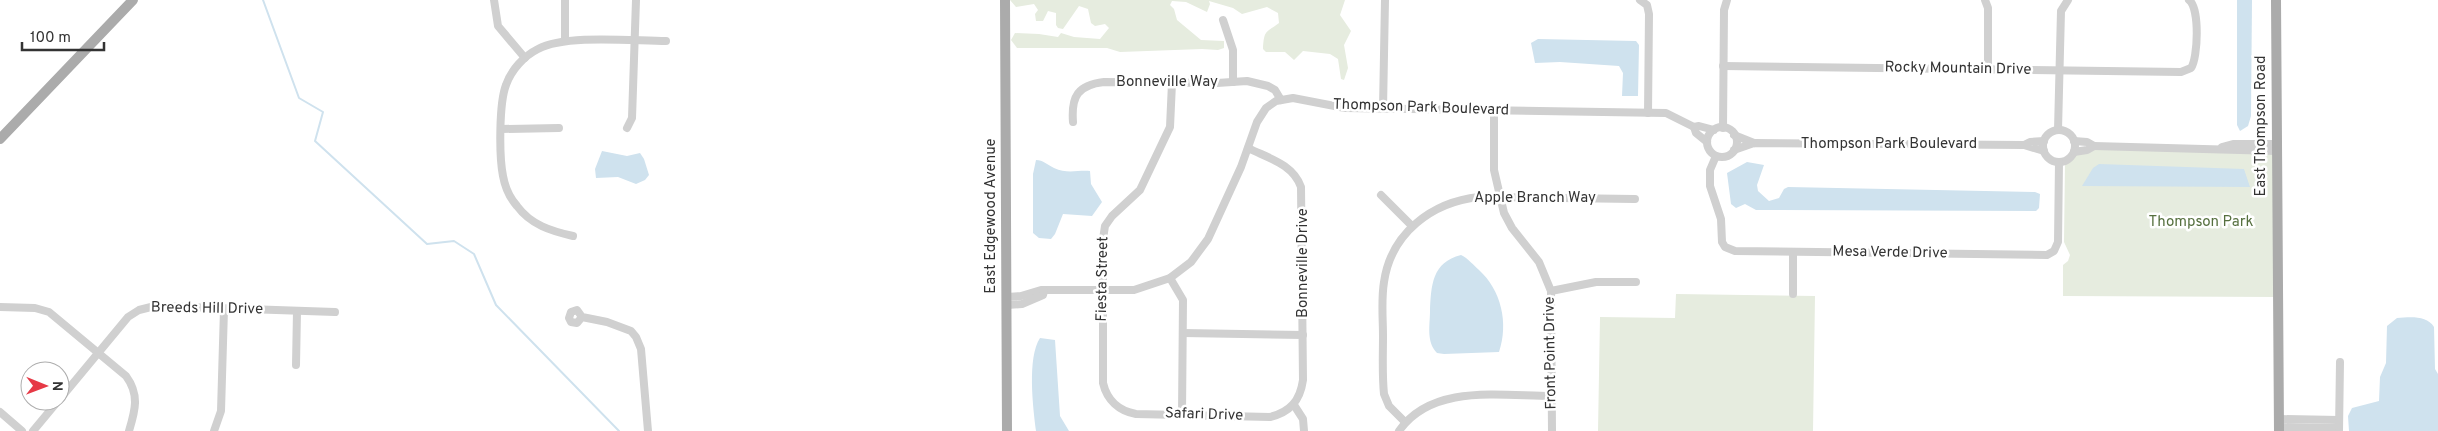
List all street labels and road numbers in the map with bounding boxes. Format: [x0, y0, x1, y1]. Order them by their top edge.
street label: East Thompson Road [2252, 55, 2271, 197]
street label: Rocky Mountain Drive [1884, 58, 2032, 80]
street label: Bonneville Way [1116, 73, 1218, 92]
street label: Thompson Park Boulevard [1333, 95, 1509, 121]
street label: Thompson Park Boulevard [1801, 135, 1977, 154]
street label: East Edgewood Avenue [982, 138, 1001, 294]
street label: Apple Branch Way [1474, 189, 1596, 208]
street label: Bonneville Drive [1294, 208, 1313, 318]
street label: Fiesta Street [1093, 236, 1113, 322]
street label: Mesa Verde Drive [1832, 242, 1948, 264]
street label: Front Point Drive [1541, 296, 1561, 410]
street label: Breeds Hill Drive [151, 299, 263, 319]
street label: Safari Drive [1164, 404, 1244, 426]

